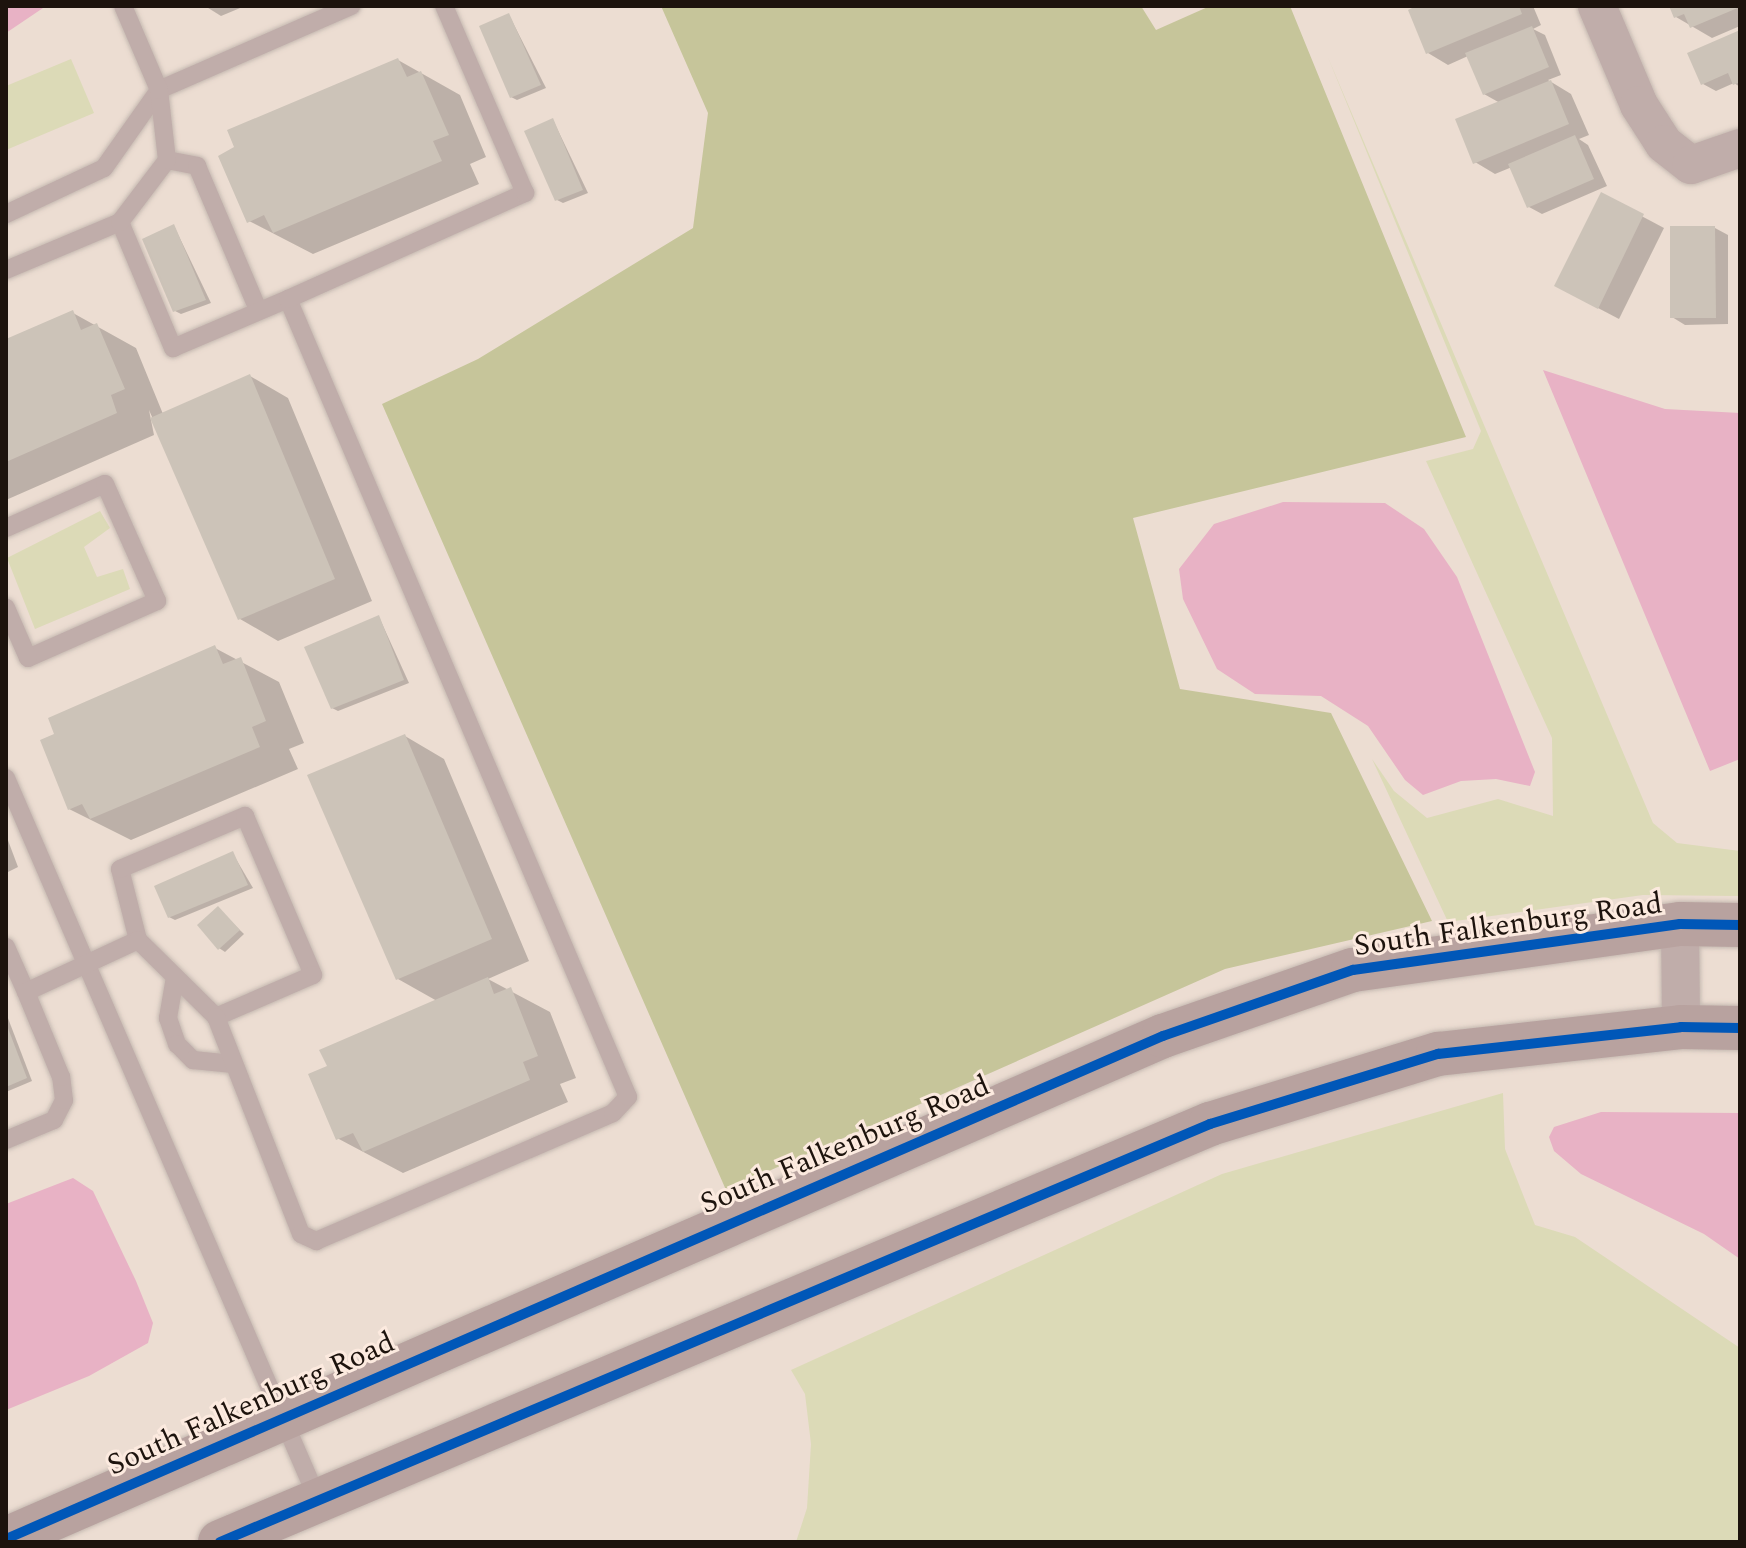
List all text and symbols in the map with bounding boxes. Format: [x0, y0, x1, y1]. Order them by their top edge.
street label: South Falkenburg Road [1351, 886, 1665, 964]
street label: South Falkenburg Road [695, 1068, 995, 1222]
street label: South Falkenburg Road [102, 1324, 400, 1484]

